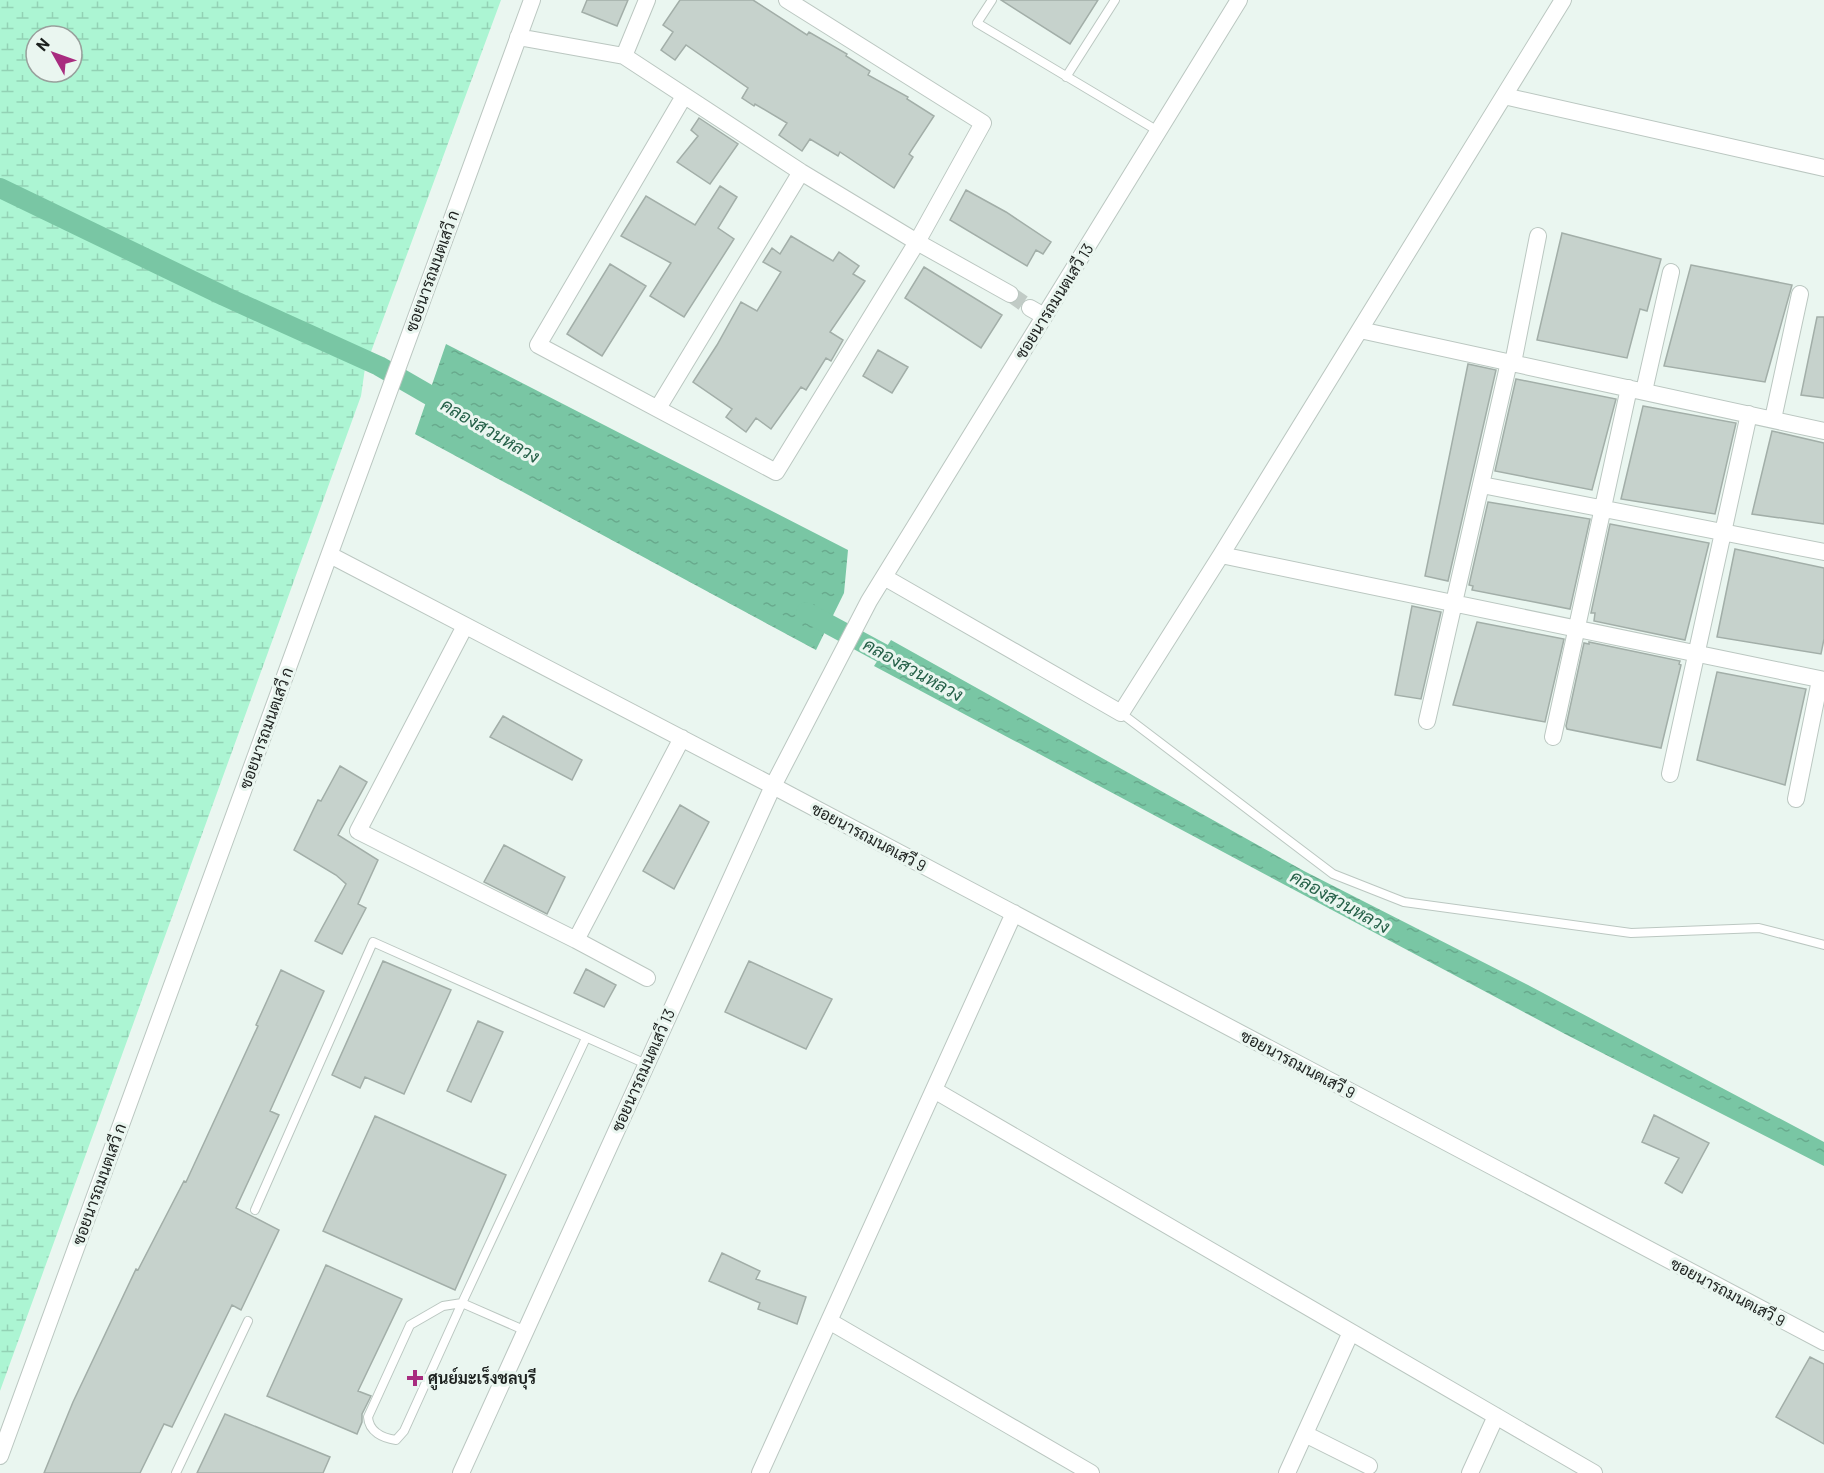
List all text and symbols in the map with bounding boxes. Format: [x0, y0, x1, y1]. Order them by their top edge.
north arrow [24, 24, 84, 84]
text: N [31, 34, 53, 54]
street label: ซอยนารถมนตเสวี ก [400, 207, 462, 334]
street label: ซอยนารถมนตเสวี 13 [1010, 239, 1097, 362]
water label: คลองสวนหลวง [437, 393, 544, 467]
water label: คลองสวนหลวง [860, 633, 967, 706]
street label: ซอยนารถมนตเสวี ก [234, 664, 296, 791]
street label: ซอยนารถมนตเสวี 9 [809, 797, 930, 875]
water label: คลองสวนหลวง [1287, 865, 1394, 938]
street label: ซอยนารถมนตเสวี 13 [606, 1005, 678, 1134]
street label: ซอยนารถมนตเสวี 9 [1238, 1024, 1359, 1102]
street label: ซอยนารถมนตเสวี ก [67, 1120, 129, 1247]
street label: ซอยนารถมนตเสวี 9 [1668, 1252, 1789, 1330]
place label: ศูนย์มะเร็งชลบุรี [428, 1365, 537, 1391]
marker: ศูนย์มะเร็งชลบุรี [406, 1369, 424, 1387]

